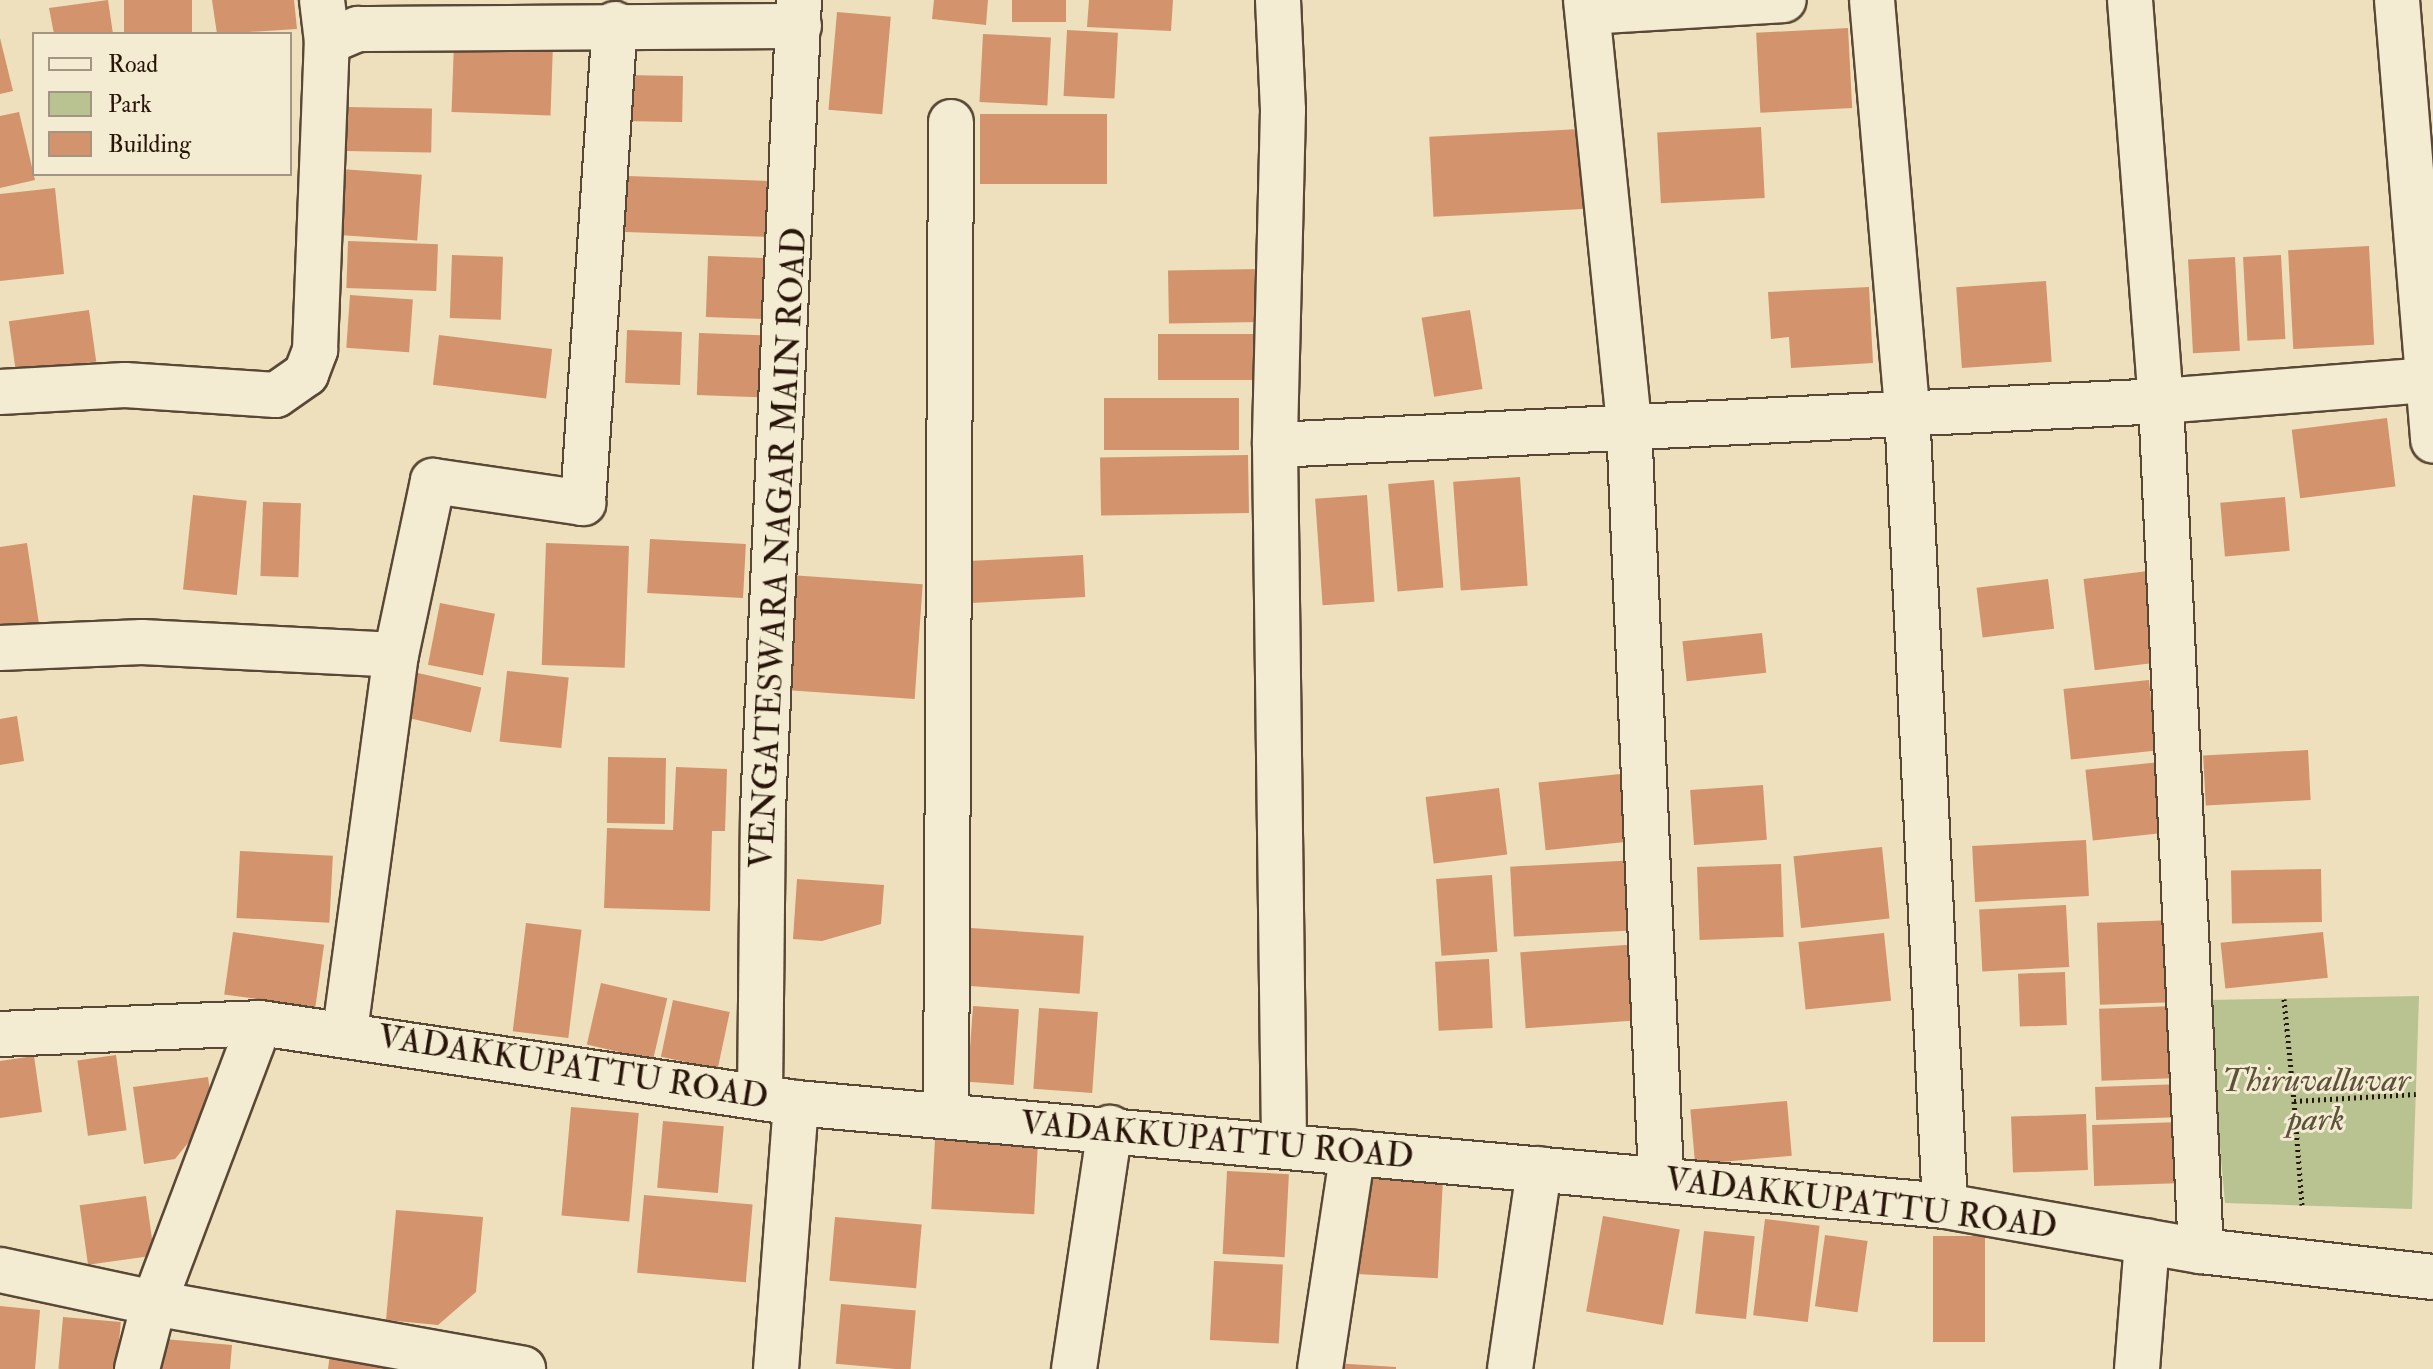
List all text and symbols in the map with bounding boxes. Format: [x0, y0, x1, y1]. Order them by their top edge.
legend [32, 32, 292, 176]
text: Road [108, 49, 158, 80]
text: Park [108, 89, 152, 120]
text: Building [108, 129, 191, 160]
street label: VENGATESWARA NAGAR MAIN ROAD [741, 226, 815, 870]
street label: VADAKKUPATTU ROAD [375, 1016, 771, 1118]
park label: Thiruvalluvar park [2222, 1060, 2410, 1140]
street label: VADAKKUPATTU ROAD [1019, 1102, 1415, 1178]
street label: VADAKKUPATTU ROAD [1663, 1159, 2059, 1247]

